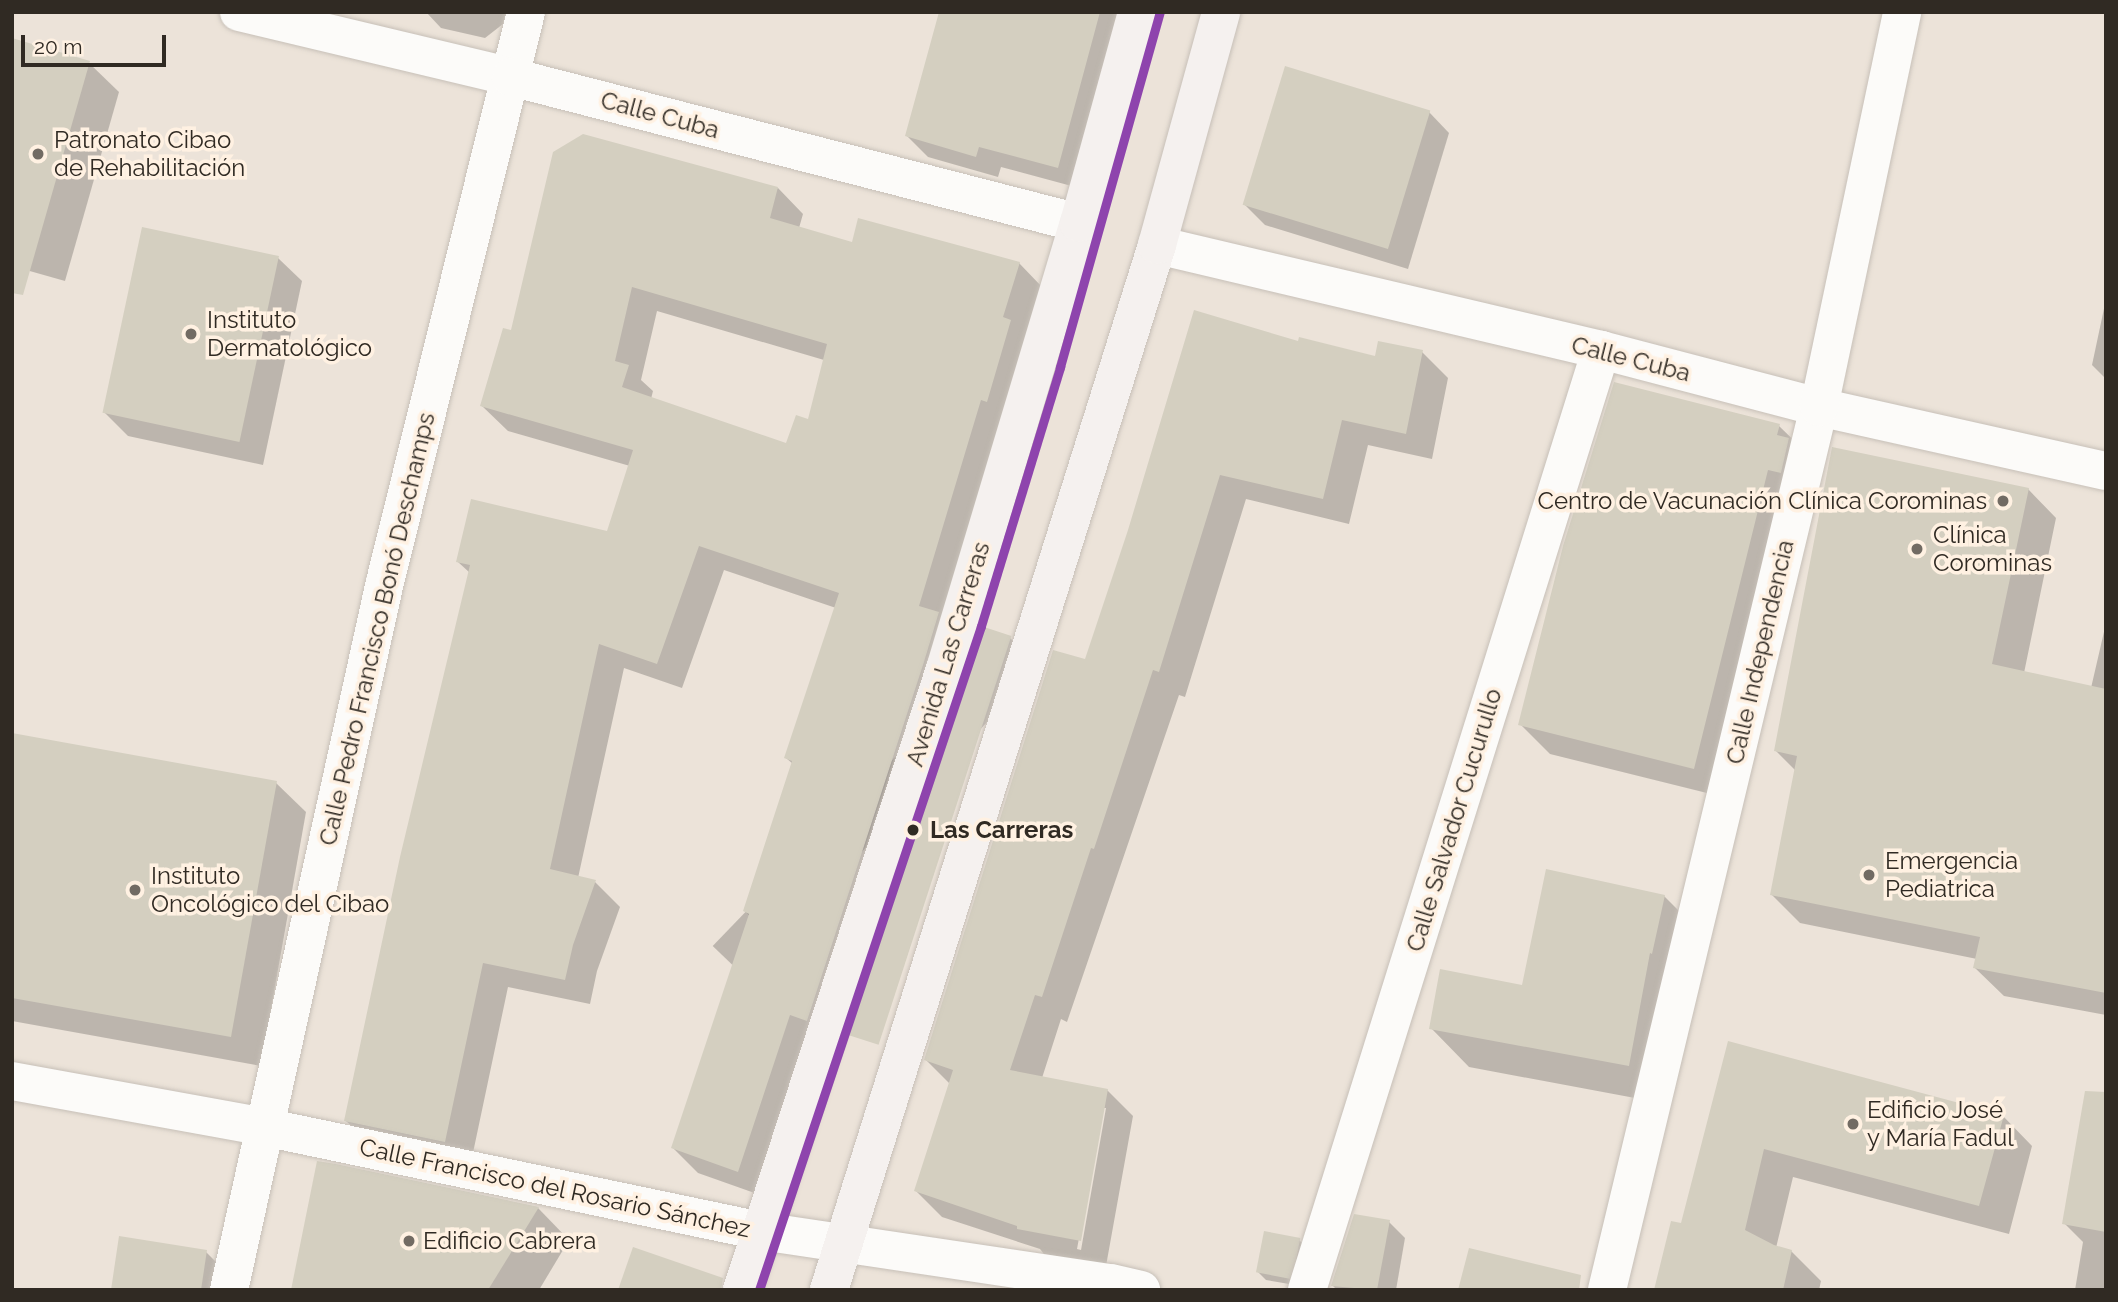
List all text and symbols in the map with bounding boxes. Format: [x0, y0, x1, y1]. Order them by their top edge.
scale bar [24, 21, 170, 65]
text: 20 m [34, 34, 82, 59]
street label: Calle Cuba [598, 85, 722, 145]
place label: Patronato Cibao de Rehabilitación [54, 126, 245, 182]
marker: Patronato Cibao de Rehabilitación [28, 144, 48, 164]
place label: Instituto Dermatológico [207, 306, 372, 362]
marker: Instituto Dermatológico [181, 324, 201, 344]
street label: Calle Cuba [1569, 330, 1693, 388]
street label: Calle Pedro Francisco Bonó Deschamps [313, 410, 441, 848]
place label: Centro de Vacunación Clínica Corominas [1537, 487, 1987, 515]
marker: Centro de Vacunación Clínica Corominas [1993, 491, 2013, 511]
place label: Clínica Corominas [1933, 521, 2052, 577]
street label: Calle Independencia [1720, 537, 1800, 767]
street label: Avenida Las Carreras [900, 538, 996, 770]
marker: Clínica Corominas [1907, 539, 1927, 559]
street label: Calle Salvador Cucurullo [1400, 685, 1508, 955]
place label: Las Carreras [930, 816, 1073, 844]
marker: Las Carreras [902, 819, 924, 841]
place label: Emergencia Pediatrica [1885, 847, 2018, 903]
place label: Instituto Oncológico del Cibao [151, 862, 390, 918]
marker: Emergencia Pediatrica [1859, 865, 1879, 885]
marker: Instituto Oncológico del Cibao [125, 880, 145, 900]
place label: Edificio José y María Fadul [1867, 1096, 2014, 1152]
marker: Edificio José y María Fadul [1845, 1116, 1861, 1132]
street label: Calle Francisco del Rosario Sánchez [357, 1132, 753, 1244]
place label: Edificio Cabrera [423, 1227, 596, 1255]
marker: Edificio Cabrera [401, 1233, 417, 1249]

